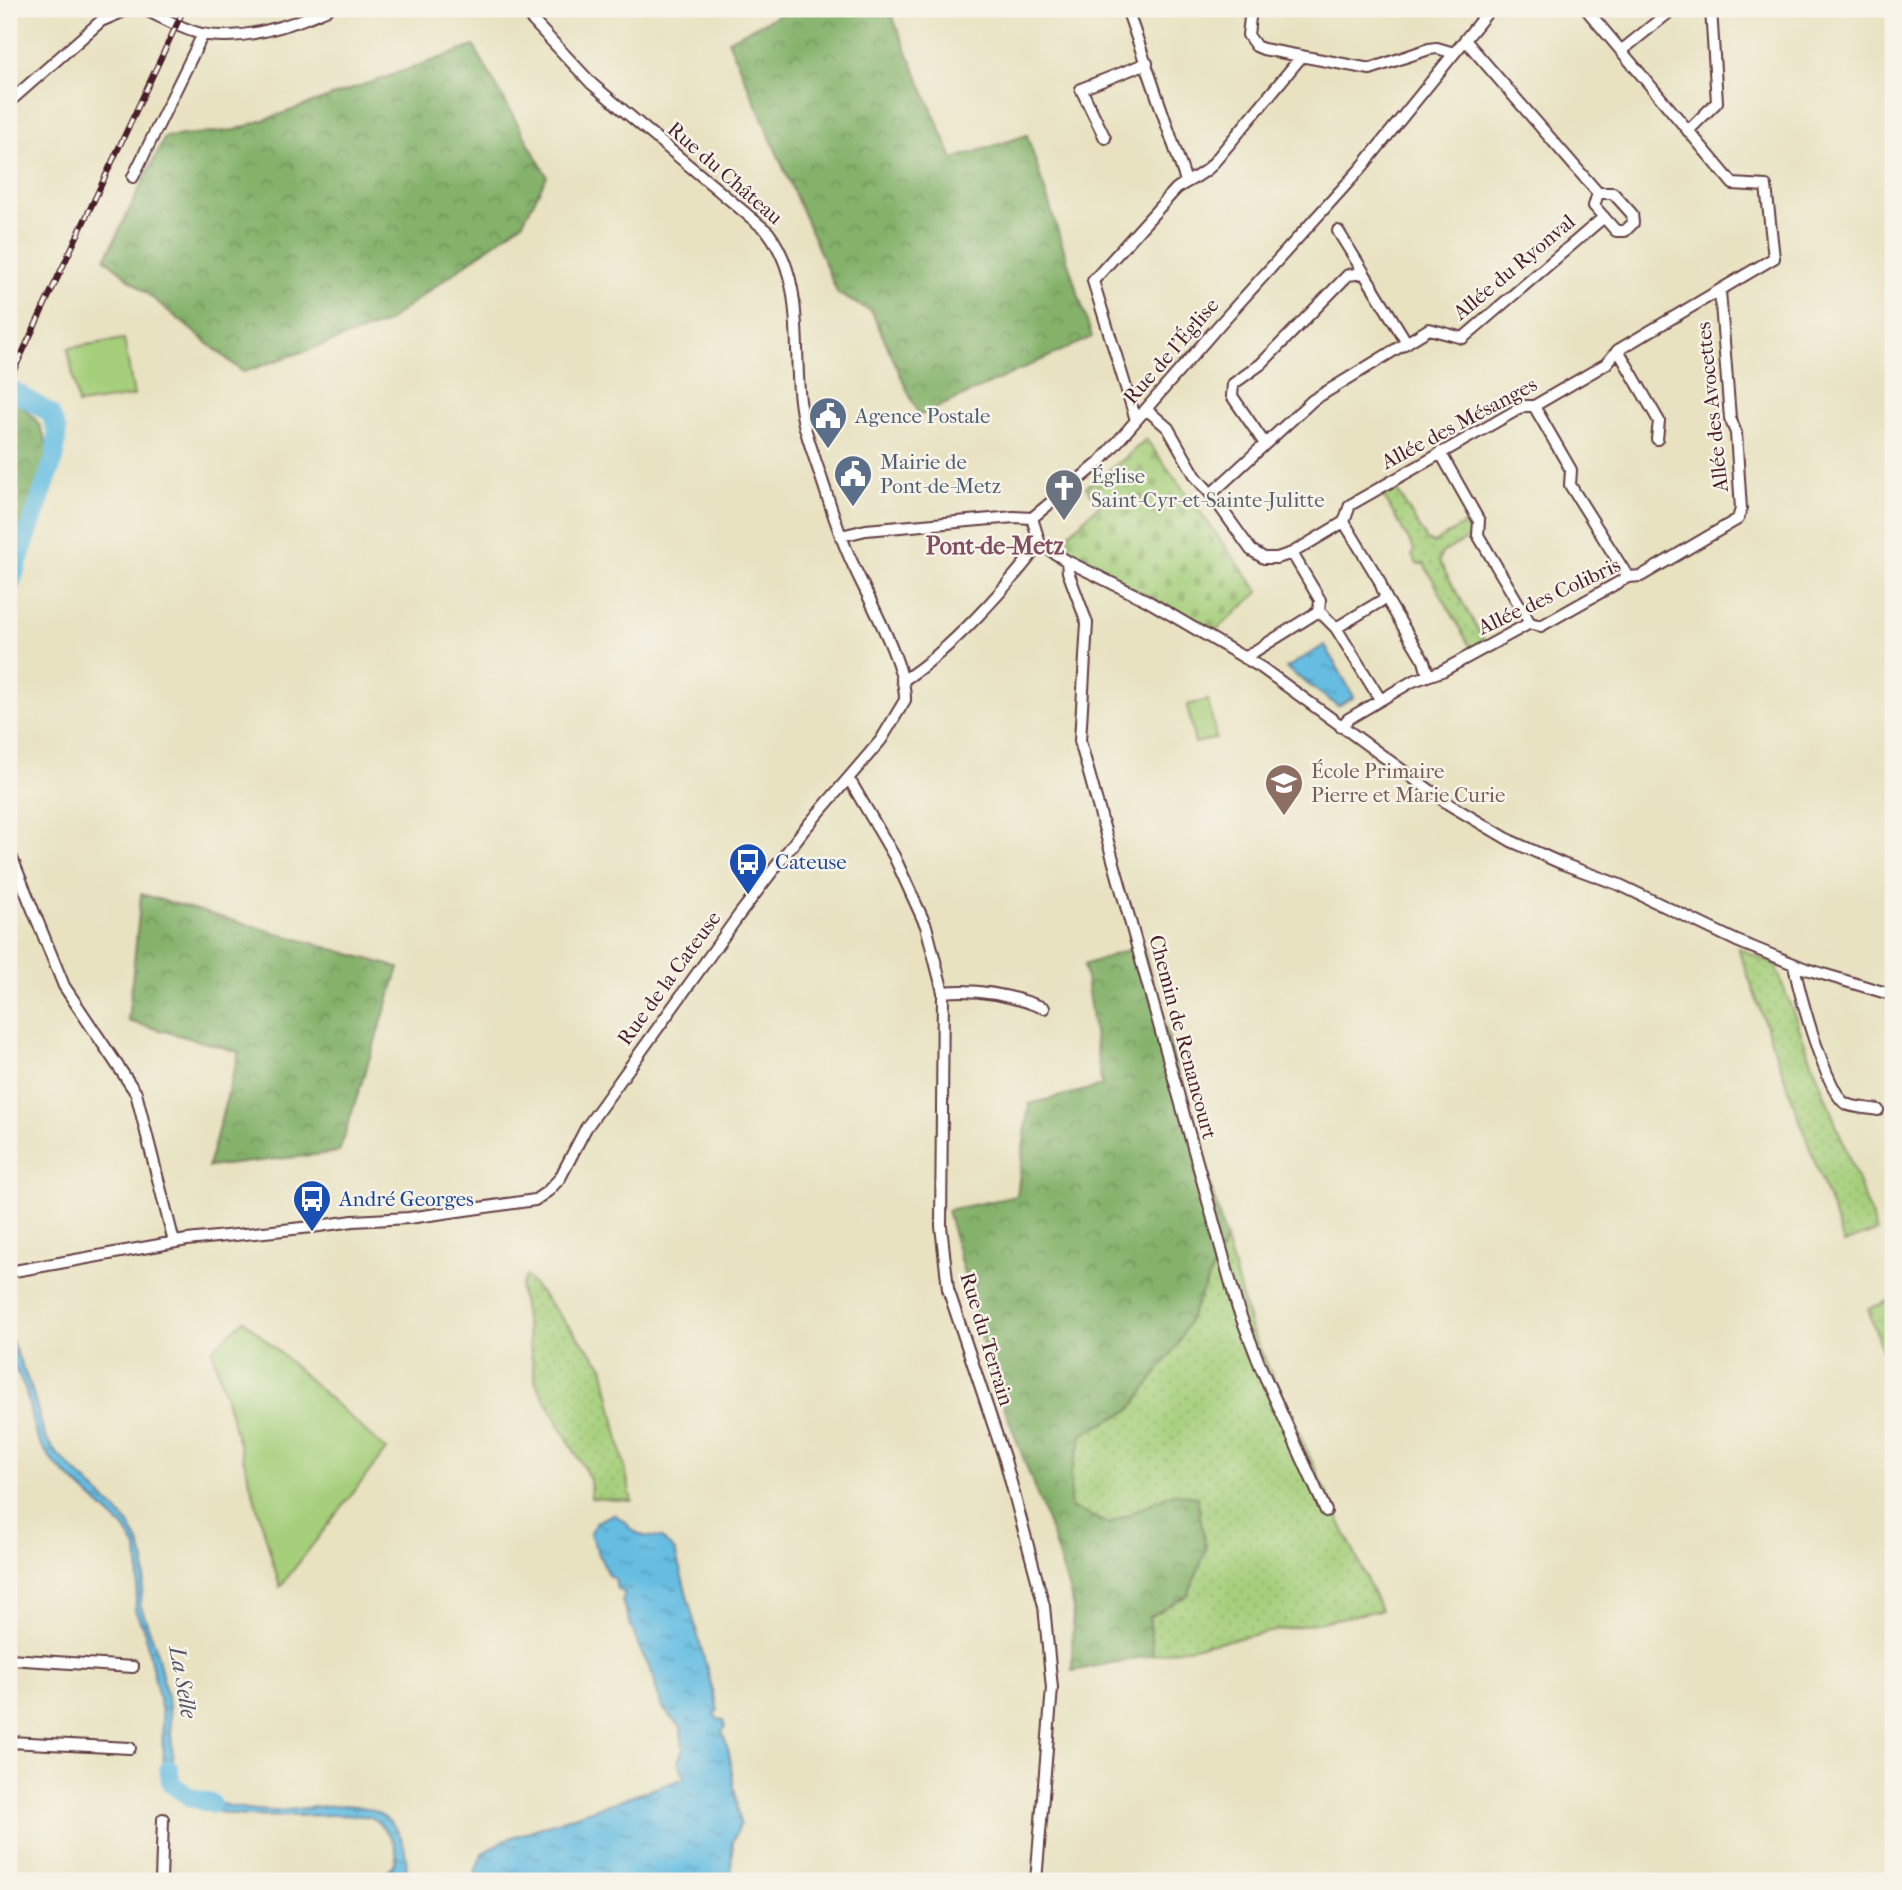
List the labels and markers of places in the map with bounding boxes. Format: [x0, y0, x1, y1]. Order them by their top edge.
public building icon: Agence Postale [807, 395, 849, 450]
place label: Agence Postale [854, 404, 990, 428]
place label: Mairie de Pont-de-Metz [880, 450, 1001, 498]
public building icon: Mairie de Pont-de-Metz [832, 453, 874, 508]
place label: Église Saint-Cyr-et-Sainte-Julitte [1091, 464, 1325, 512]
church icon: Église Saint-Cyr-et-Sainte-Julitte [1043, 467, 1085, 522]
place label: École Primaire Pierre et Marie Curie [1311, 759, 1505, 807]
school or university icon: École Primaire Pierre et Marie Curie [1263, 762, 1305, 817]
bus stop icon: Cateuse [727, 841, 769, 896]
place label: Cateuse [775, 850, 847, 874]
bus stop icon: André Georges [291, 1178, 333, 1233]
place label: André Georges [338, 1187, 474, 1211]

